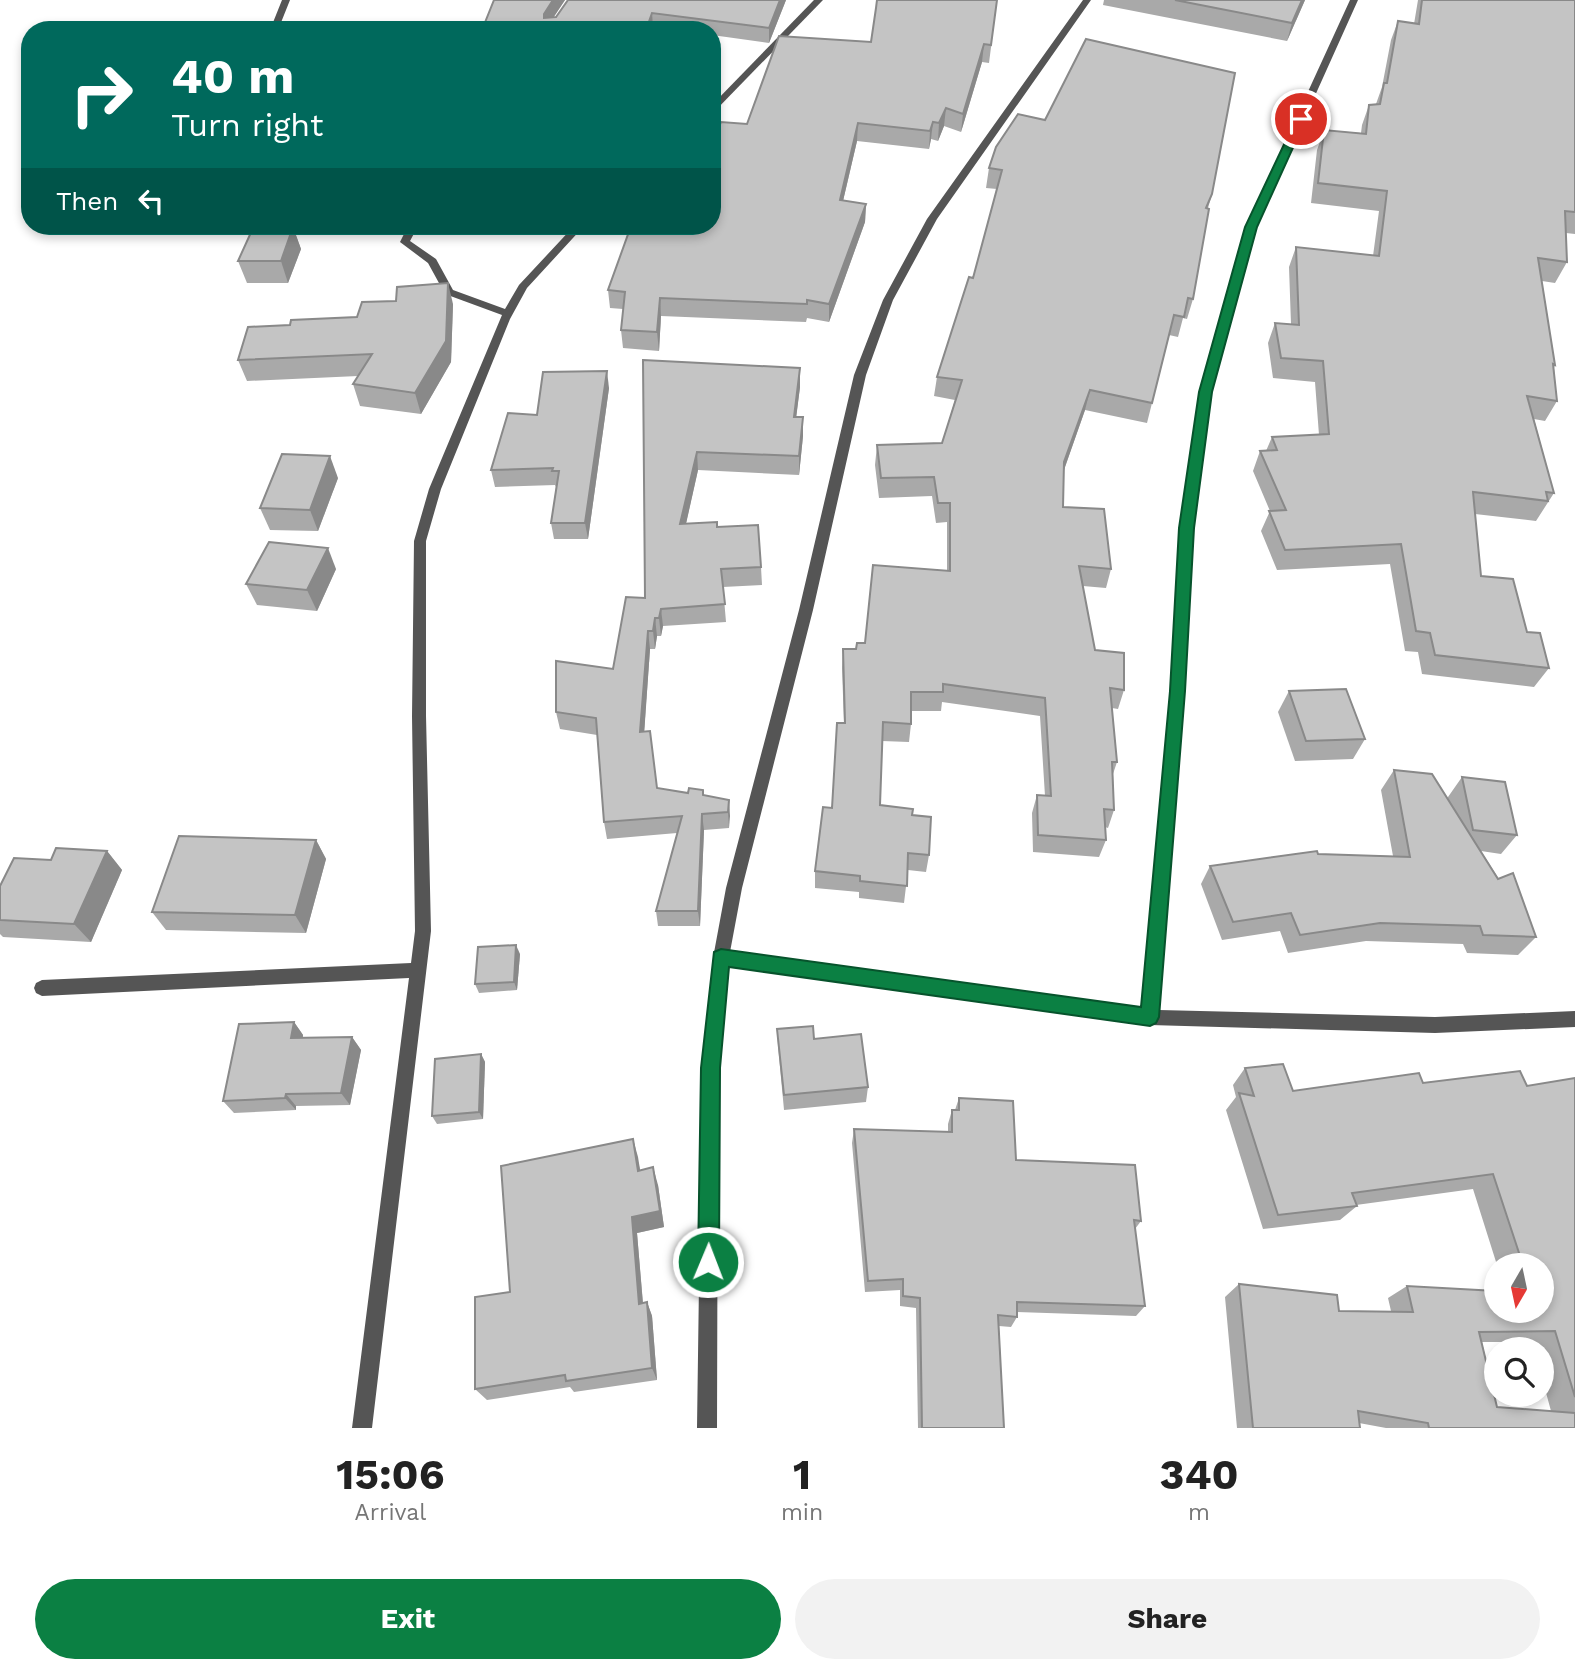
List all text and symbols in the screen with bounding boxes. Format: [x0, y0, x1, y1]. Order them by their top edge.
text: 40 m [171, 47, 294, 105]
icon: right [56, 49, 147, 140]
pin [1271, 89, 1331, 149]
icon: arrive [1282, 100, 1320, 138]
text: Turn right [171, 106, 323, 144]
icon: left [132, 182, 170, 220]
text: Then [56, 186, 118, 216]
position arrow [671, 1225, 745, 1299]
north arrow [1484, 1253, 1554, 1323]
map controls [1484, 1253, 1554, 1407]
button: search [1484, 1337, 1554, 1407]
text: 15:06 [336, 1450, 445, 1499]
text: 1 [793, 1450, 811, 1499]
text: 340 [1160, 1450, 1239, 1499]
text: Arrival [355, 1499, 426, 1526]
text: min [781, 1499, 823, 1526]
text: m [1188, 1499, 1210, 1526]
button: Exit [35, 1579, 781, 1659]
button: Share [795, 1579, 1540, 1659]

